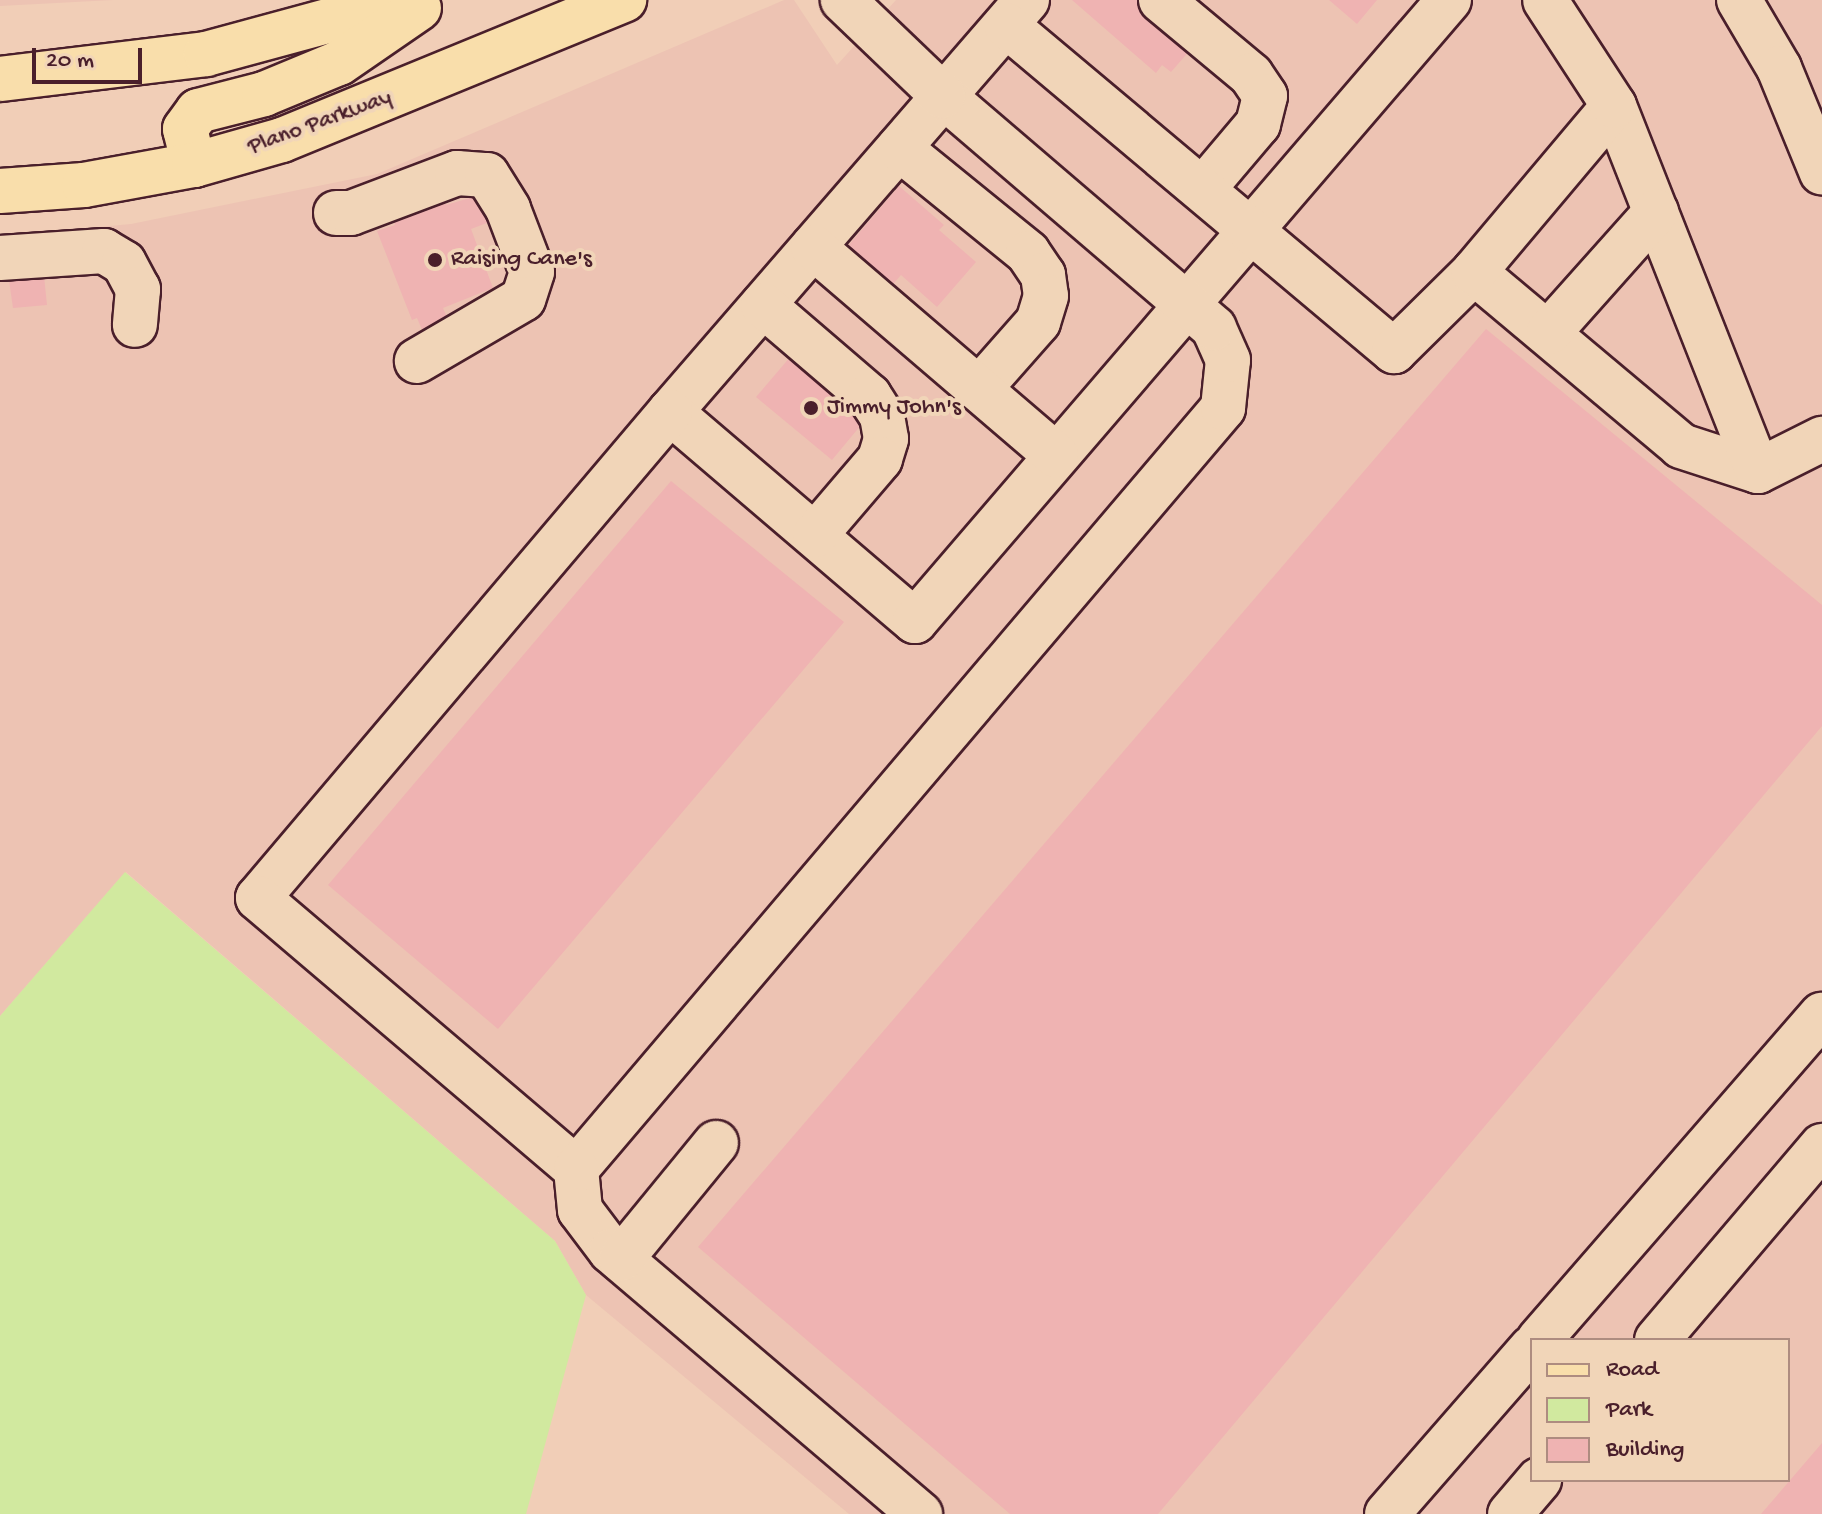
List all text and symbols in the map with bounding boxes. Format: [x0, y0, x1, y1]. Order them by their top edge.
scale bar [36, 32, 146, 82]
text: 20 m [46, 47, 94, 76]
street label: Plano Parkway [244, 84, 396, 162]
place label: Raising Cane's [451, 246, 592, 274]
marker: Raising Cane's [426, 251, 444, 269]
place label: Jimmy John's [827, 394, 961, 422]
marker: Jimmy John's [802, 399, 820, 417]
legend [1530, 1338, 1790, 1482]
text: Road [1606, 1356, 1658, 1385]
text: Park [1606, 1396, 1652, 1425]
text: Building [1606, 1436, 1684, 1465]

